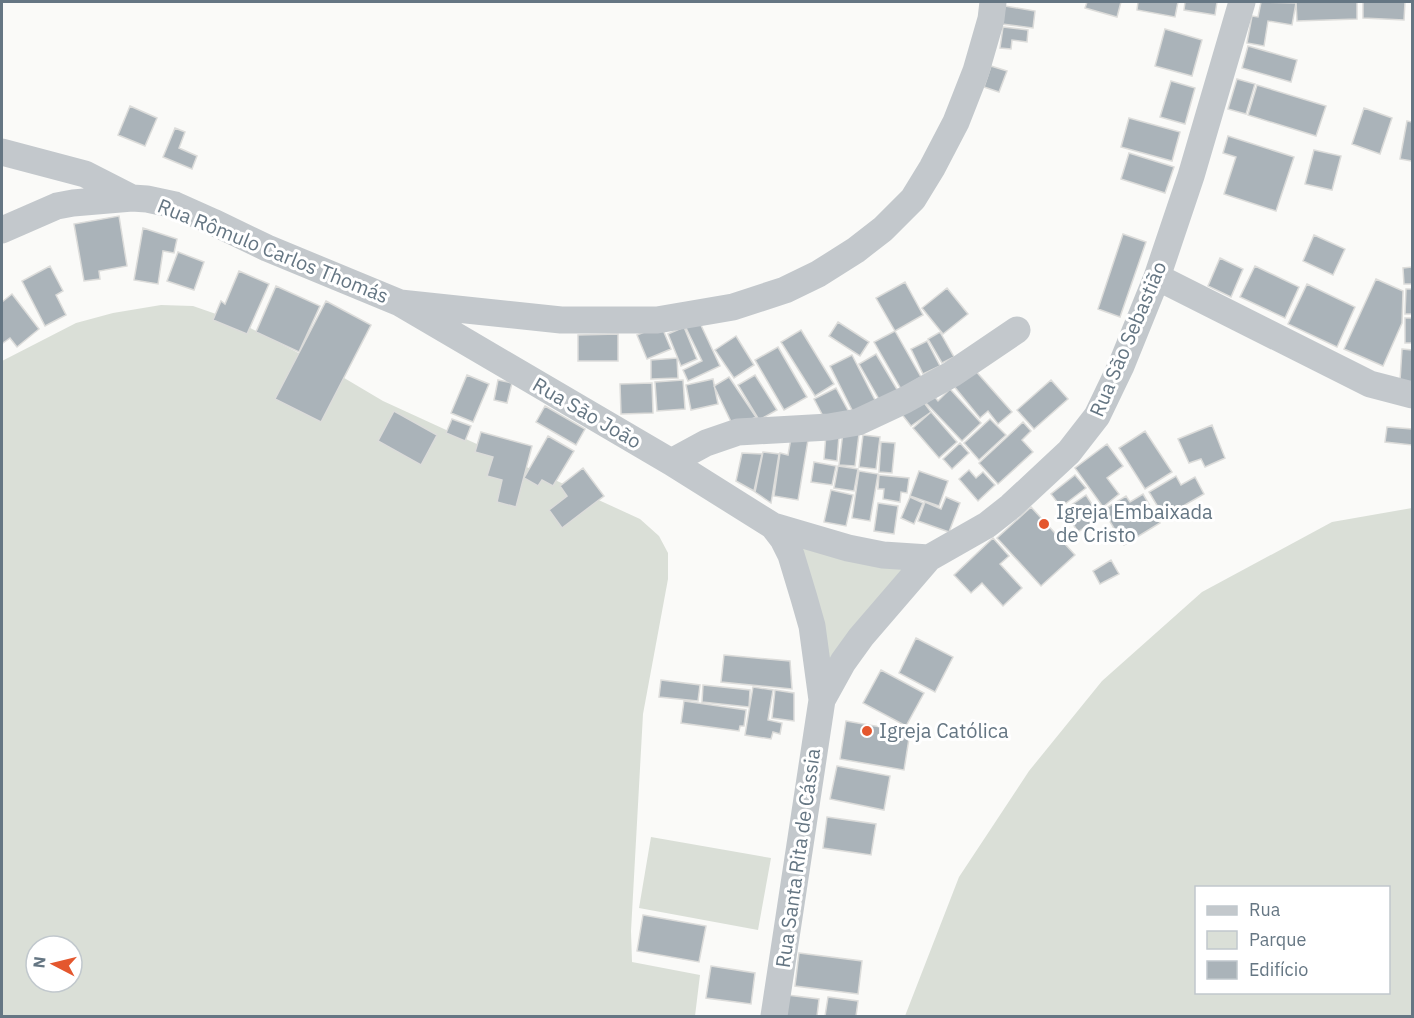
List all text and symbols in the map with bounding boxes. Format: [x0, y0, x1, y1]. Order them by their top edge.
street label: Rua Rômulo Carlos Thomás [154, 192, 393, 309]
street label: Rua São Sebastião [1083, 257, 1172, 421]
street label: Rua São João [528, 371, 646, 455]
place label: Igreja Embaixada de Cristo [1056, 498, 1213, 548]
marker: Igreja Embaixada de Cristo [1037, 517, 1051, 531]
place label: Igreja Católica [879, 717, 1009, 744]
marker: Igreja Católica [860, 724, 874, 738]
street label: Rua Santa Rita de Cássia [769, 746, 826, 969]
legend [1195, 886, 1390, 994]
text: Rua [1249, 898, 1281, 921]
text: Parque [1249, 928, 1307, 951]
north arrow [24, 934, 84, 994]
text: N [28, 955, 50, 969]
text: Edifício [1249, 958, 1308, 981]

